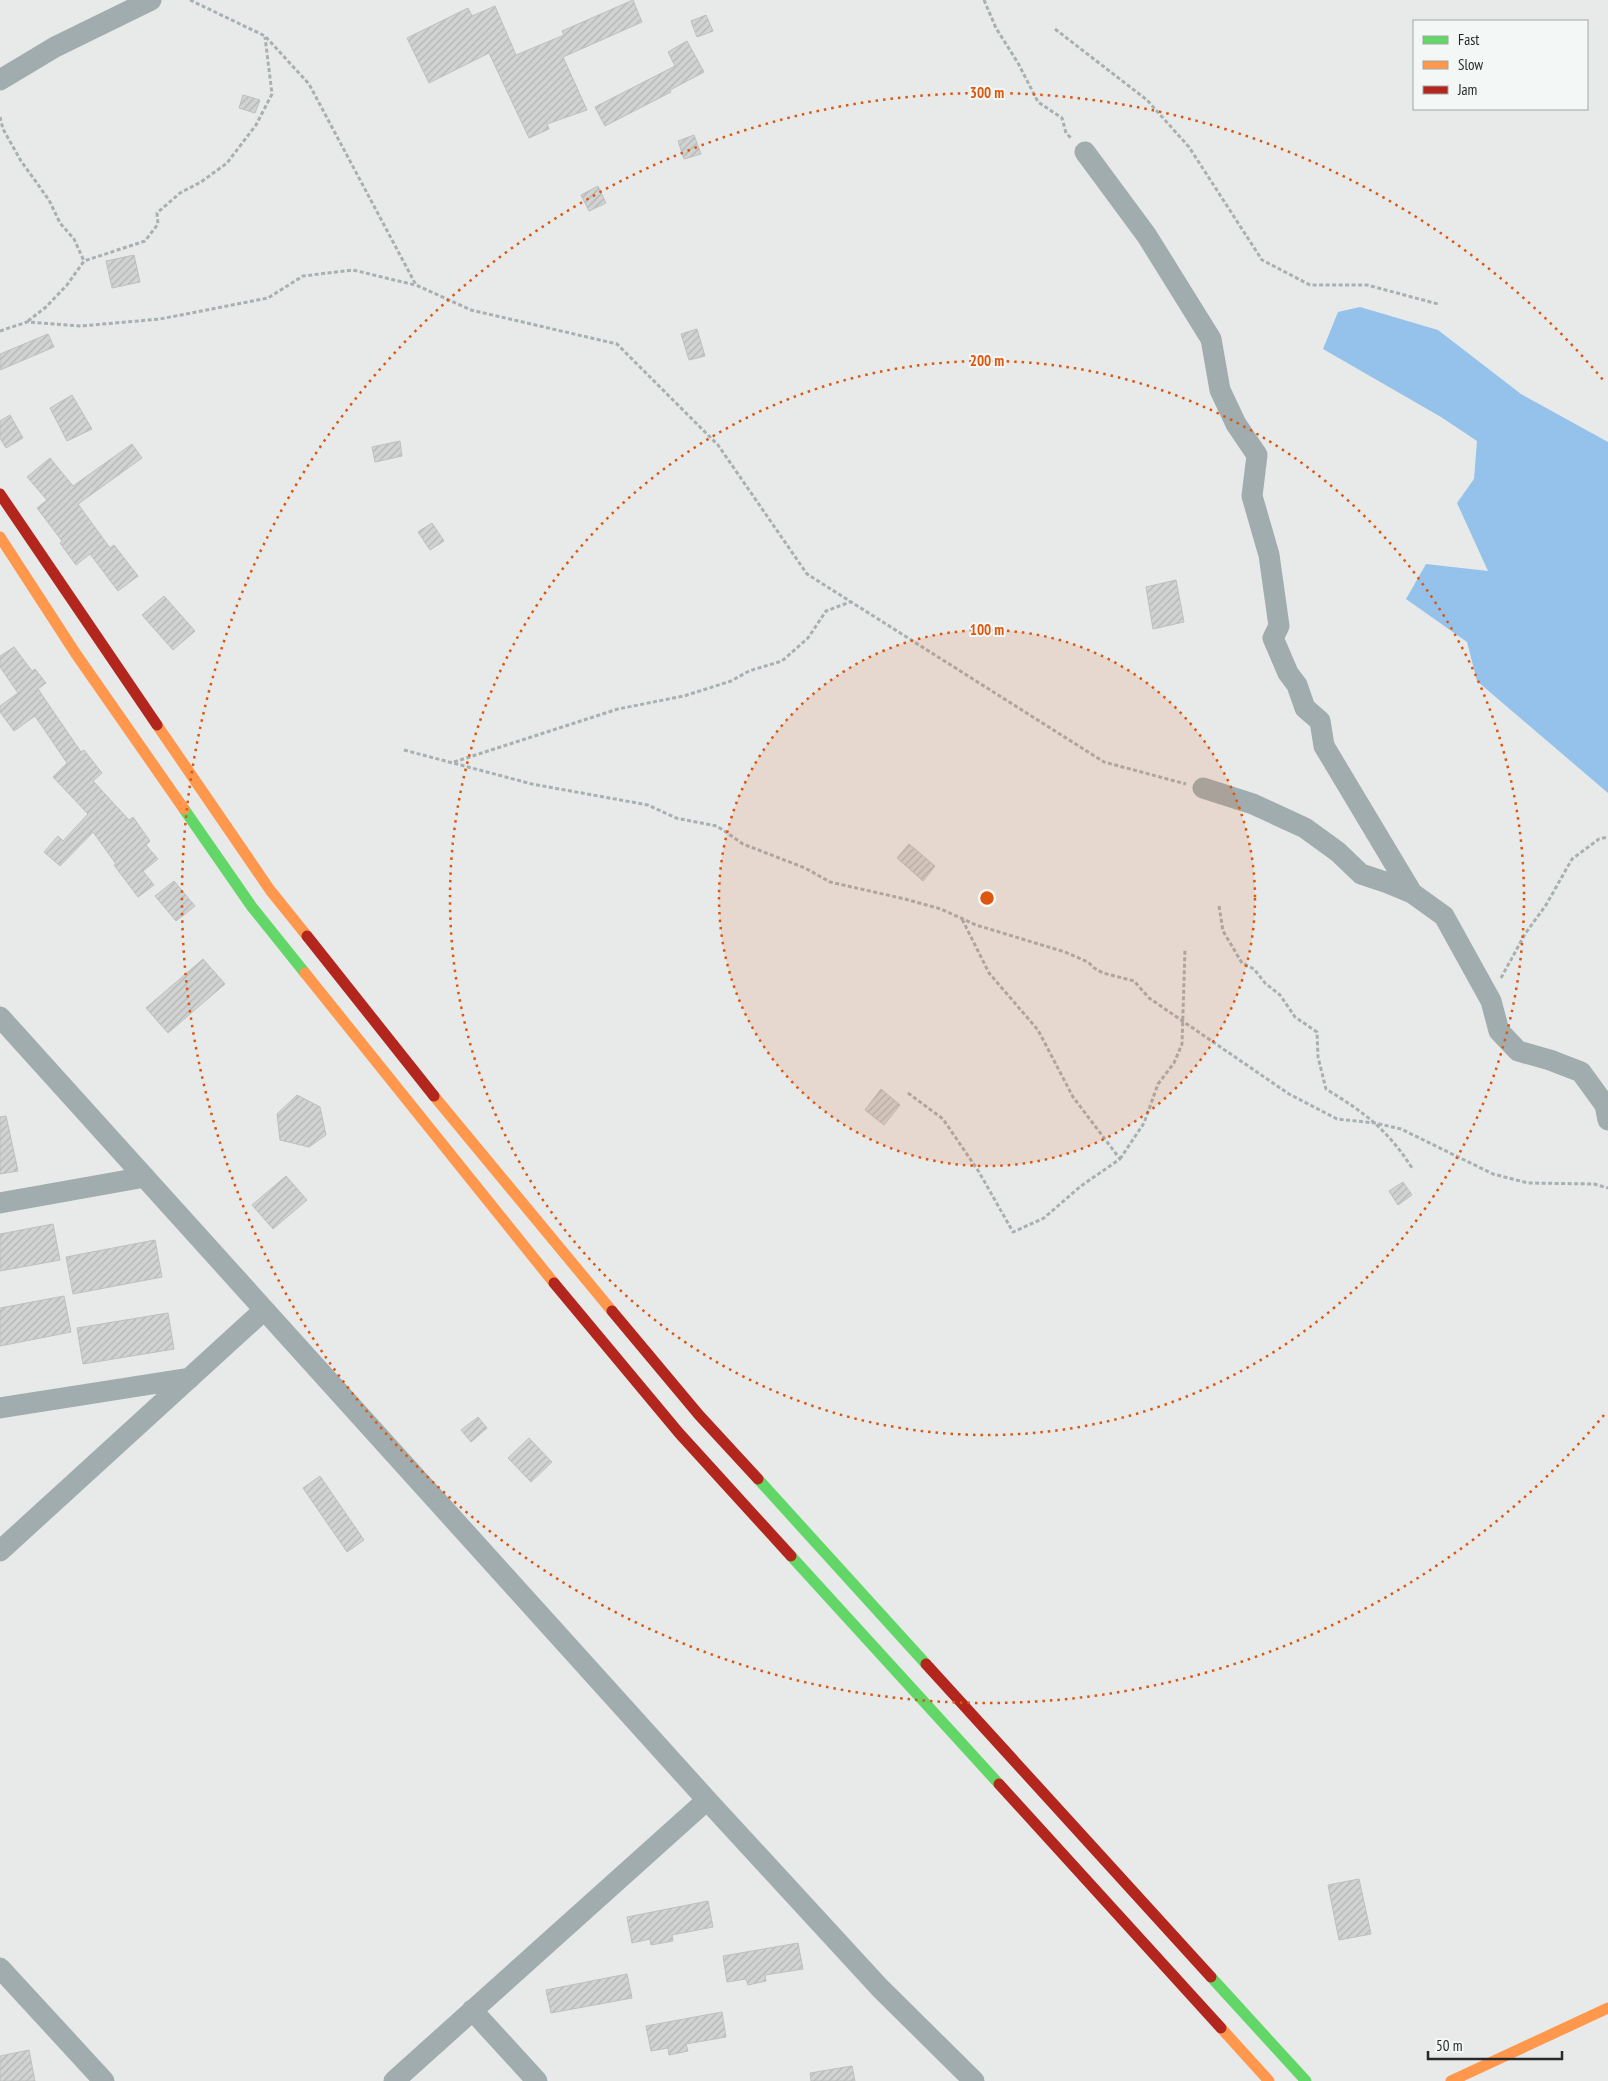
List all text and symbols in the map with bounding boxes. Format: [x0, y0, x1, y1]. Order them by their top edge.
legend [1413, 20, 1588, 110]
text: Fast [1458, 30, 1479, 49]
text: Slow [1458, 55, 1483, 74]
text: Jam [1457, 80, 1477, 99]
text: 300 m [970, 83, 1004, 102]
text: 200 m [970, 351, 1004, 370]
text: 100 m [970, 620, 1004, 639]
centre of rings [978, 889, 996, 907]
scale bar [1428, 2028, 1562, 2060]
text: 50 m [1436, 2036, 1462, 2055]

